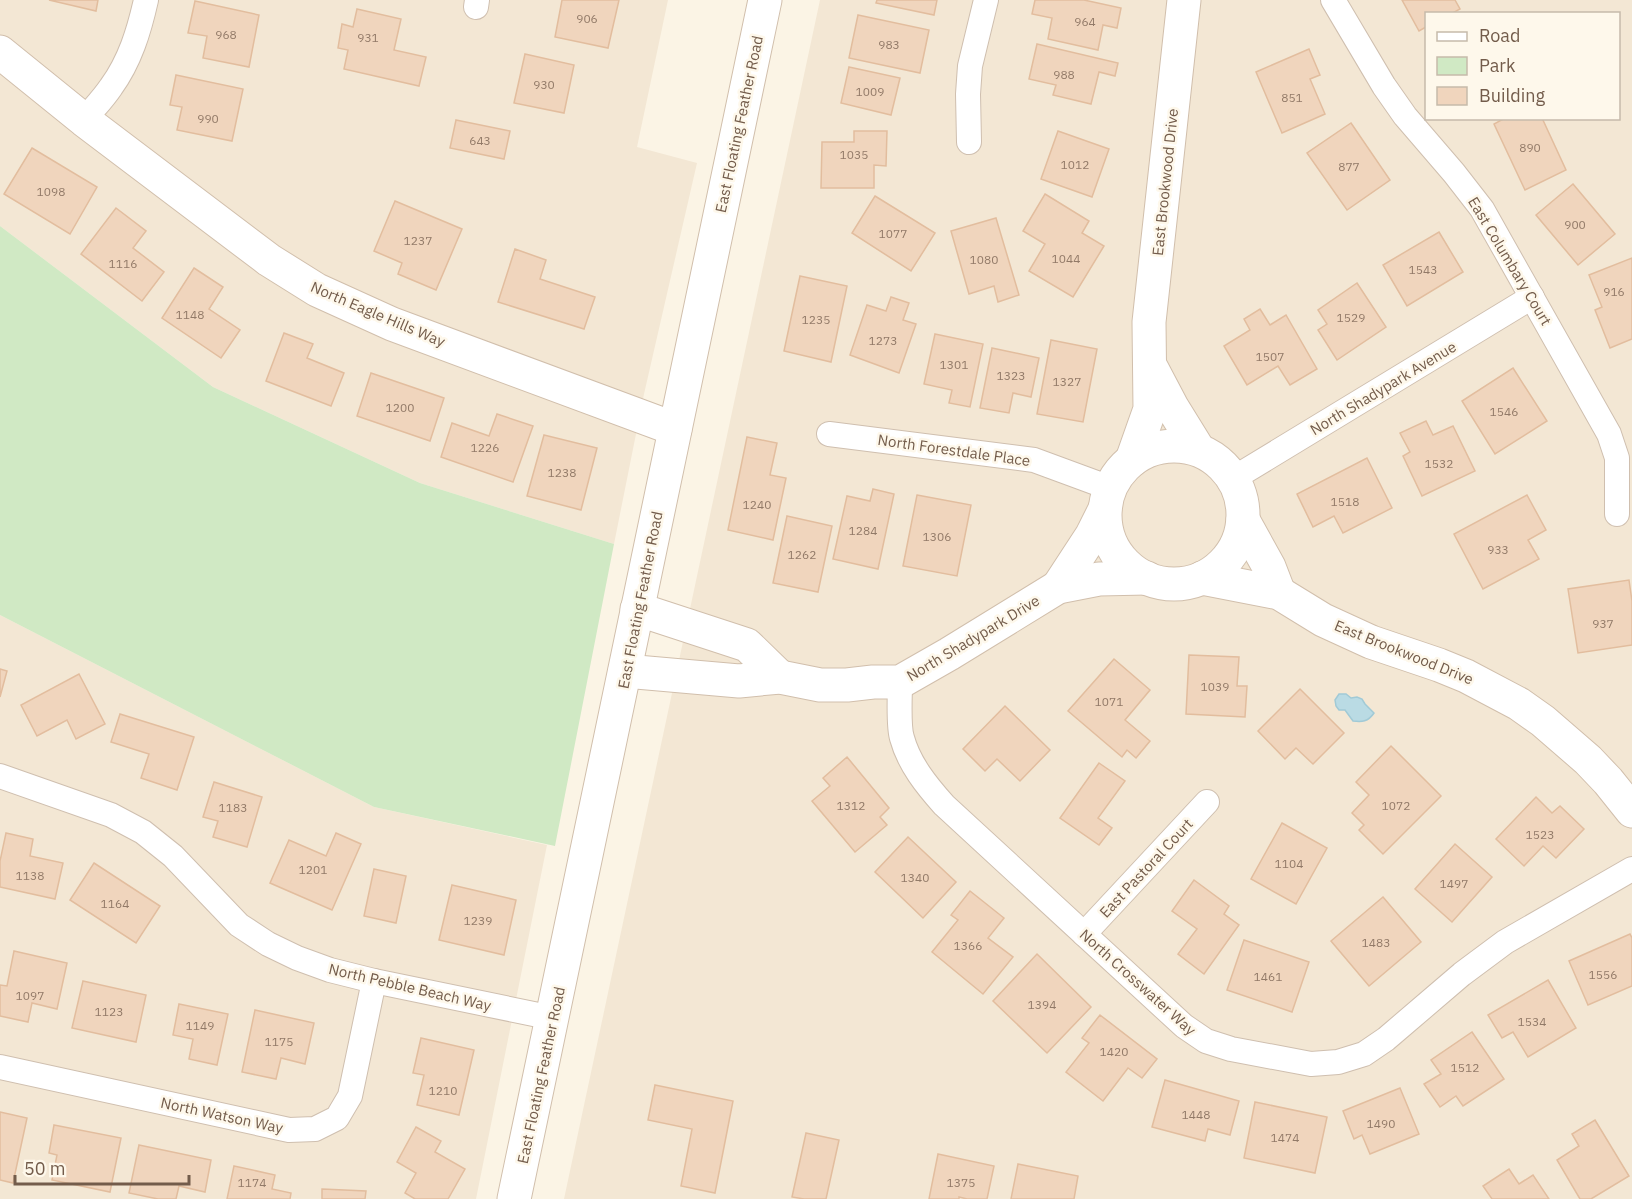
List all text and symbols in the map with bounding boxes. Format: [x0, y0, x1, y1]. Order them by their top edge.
house number: 906 [576, 11, 598, 26]
legend [1425, 12, 1620, 120]
house number: 964 [1074, 14, 1096, 29]
text: Road [1479, 24, 1520, 47]
house number: 968 [215, 27, 237, 42]
house number: 931 [357, 30, 379, 45]
street label: East Floating Feather Road [711, 34, 767, 214]
house number: 983 [878, 37, 900, 52]
text: Park [1479, 54, 1516, 77]
house number: 988 [1053, 67, 1075, 82]
house number: 930 [533, 77, 555, 92]
house number: 1009 [856, 84, 884, 99]
text: Building [1479, 84, 1546, 107]
house number: 851 [1281, 90, 1303, 105]
street label: East Brookwood Drive [1148, 107, 1182, 257]
house number: 990 [197, 111, 219, 126]
house number: 643 [469, 133, 491, 148]
house number: 890 [1519, 140, 1541, 155]
house number: 1035 [840, 147, 868, 162]
house number: 1012 [1061, 157, 1089, 172]
house number: 877 [1338, 159, 1360, 174]
house number: 1098 [37, 184, 65, 199]
street label: East Columbary Court [1464, 193, 1556, 329]
house number: 900 [1564, 217, 1586, 232]
house number: 1077 [879, 226, 907, 241]
house number: 1237 [404, 233, 432, 248]
house number: 1044 [1052, 251, 1080, 266]
house number: 1080 [970, 252, 998, 267]
house number: 1116 [109, 256, 137, 271]
house number: 1543 [1409, 262, 1437, 277]
street label: North Eagle Hills Way [308, 277, 449, 351]
house number: 916 [1603, 284, 1625, 299]
house number: 1148 [176, 307, 204, 322]
house number: 1529 [1337, 310, 1365, 325]
house number: 1235 [802, 312, 830, 327]
house number: 1273 [869, 333, 897, 348]
street label: North Shadypark Avenue [1307, 337, 1459, 439]
house number: 1507 [1256, 349, 1284, 364]
house number: 1301 [940, 357, 968, 372]
house number: 1323 [997, 368, 1025, 383]
house number: 1327 [1053, 374, 1081, 389]
house number: 1200 [386, 400, 414, 415]
house number: 1546 [1490, 404, 1518, 419]
street label: North Forestdale Place [877, 430, 1031, 470]
house number: 1226 [471, 440, 499, 455]
house number: 1532 [1425, 456, 1453, 471]
house number: 1238 [548, 465, 576, 480]
house number: 1518 [1331, 494, 1359, 509]
house number: 1240 [743, 497, 771, 512]
street label: East Floating Feather Road [613, 510, 667, 690]
house number: 1284 [849, 523, 877, 538]
house number: 1306 [923, 529, 951, 544]
house number: 933 [1487, 542, 1509, 557]
house number: 1262 [788, 547, 816, 562]
street label: North Shadypark Drive [903, 591, 1043, 685]
street label: East Brookwood Drive [1332, 615, 1476, 689]
house number: 937 [1592, 616, 1614, 631]
house number: 1039 [1201, 679, 1229, 694]
house number: 1071 [1095, 694, 1123, 709]
house number: 1312 [837, 798, 865, 813]
house number: 1072 [1382, 798, 1410, 813]
house number: 1183 [219, 800, 247, 815]
street label: East Pastoral Court [1095, 814, 1197, 922]
house number: 1523 [1526, 827, 1554, 842]
house number: 1104 [1275, 856, 1303, 871]
house number: 1201 [299, 862, 327, 877]
house number: 1138 [16, 868, 44, 883]
house number: 1340 [901, 870, 929, 885]
house number: 1497 [1440, 876, 1468, 891]
house number: 1164 [101, 896, 129, 911]
house number: 1239 [464, 913, 492, 928]
street label: North Crosswater Way [1076, 925, 1200, 1040]
house number: 1483 [1362, 935, 1390, 950]
house number: 1366 [954, 938, 982, 953]
street label: North Pebble Beach Way [327, 959, 494, 1015]
house number: 1556 [1589, 967, 1617, 982]
house number: 1461 [1254, 969, 1282, 984]
street label: East Floating Feather Road [513, 985, 569, 1165]
house number: 1097 [16, 988, 44, 1003]
house number: 1394 [1028, 997, 1056, 1012]
house number: 1123 [95, 1004, 123, 1019]
house number: 1534 [1518, 1014, 1546, 1029]
house number: 1149 [186, 1018, 214, 1033]
house number: 1175 [265, 1034, 293, 1049]
house number: 1420 [1100, 1044, 1128, 1059]
house number: 1512 [1451, 1060, 1479, 1075]
house number: 1210 [429, 1083, 457, 1098]
street label: North Watson Way [159, 1093, 286, 1137]
house number: 1448 [1182, 1107, 1210, 1122]
house number: 1490 [1367, 1116, 1395, 1131]
house number: 1474 [1271, 1130, 1299, 1145]
scale bar [15, 1148, 189, 1186]
text: 50 m [24, 1157, 66, 1180]
house number: 1174 [238, 1175, 266, 1190]
house number: 1375 [947, 1175, 975, 1190]

